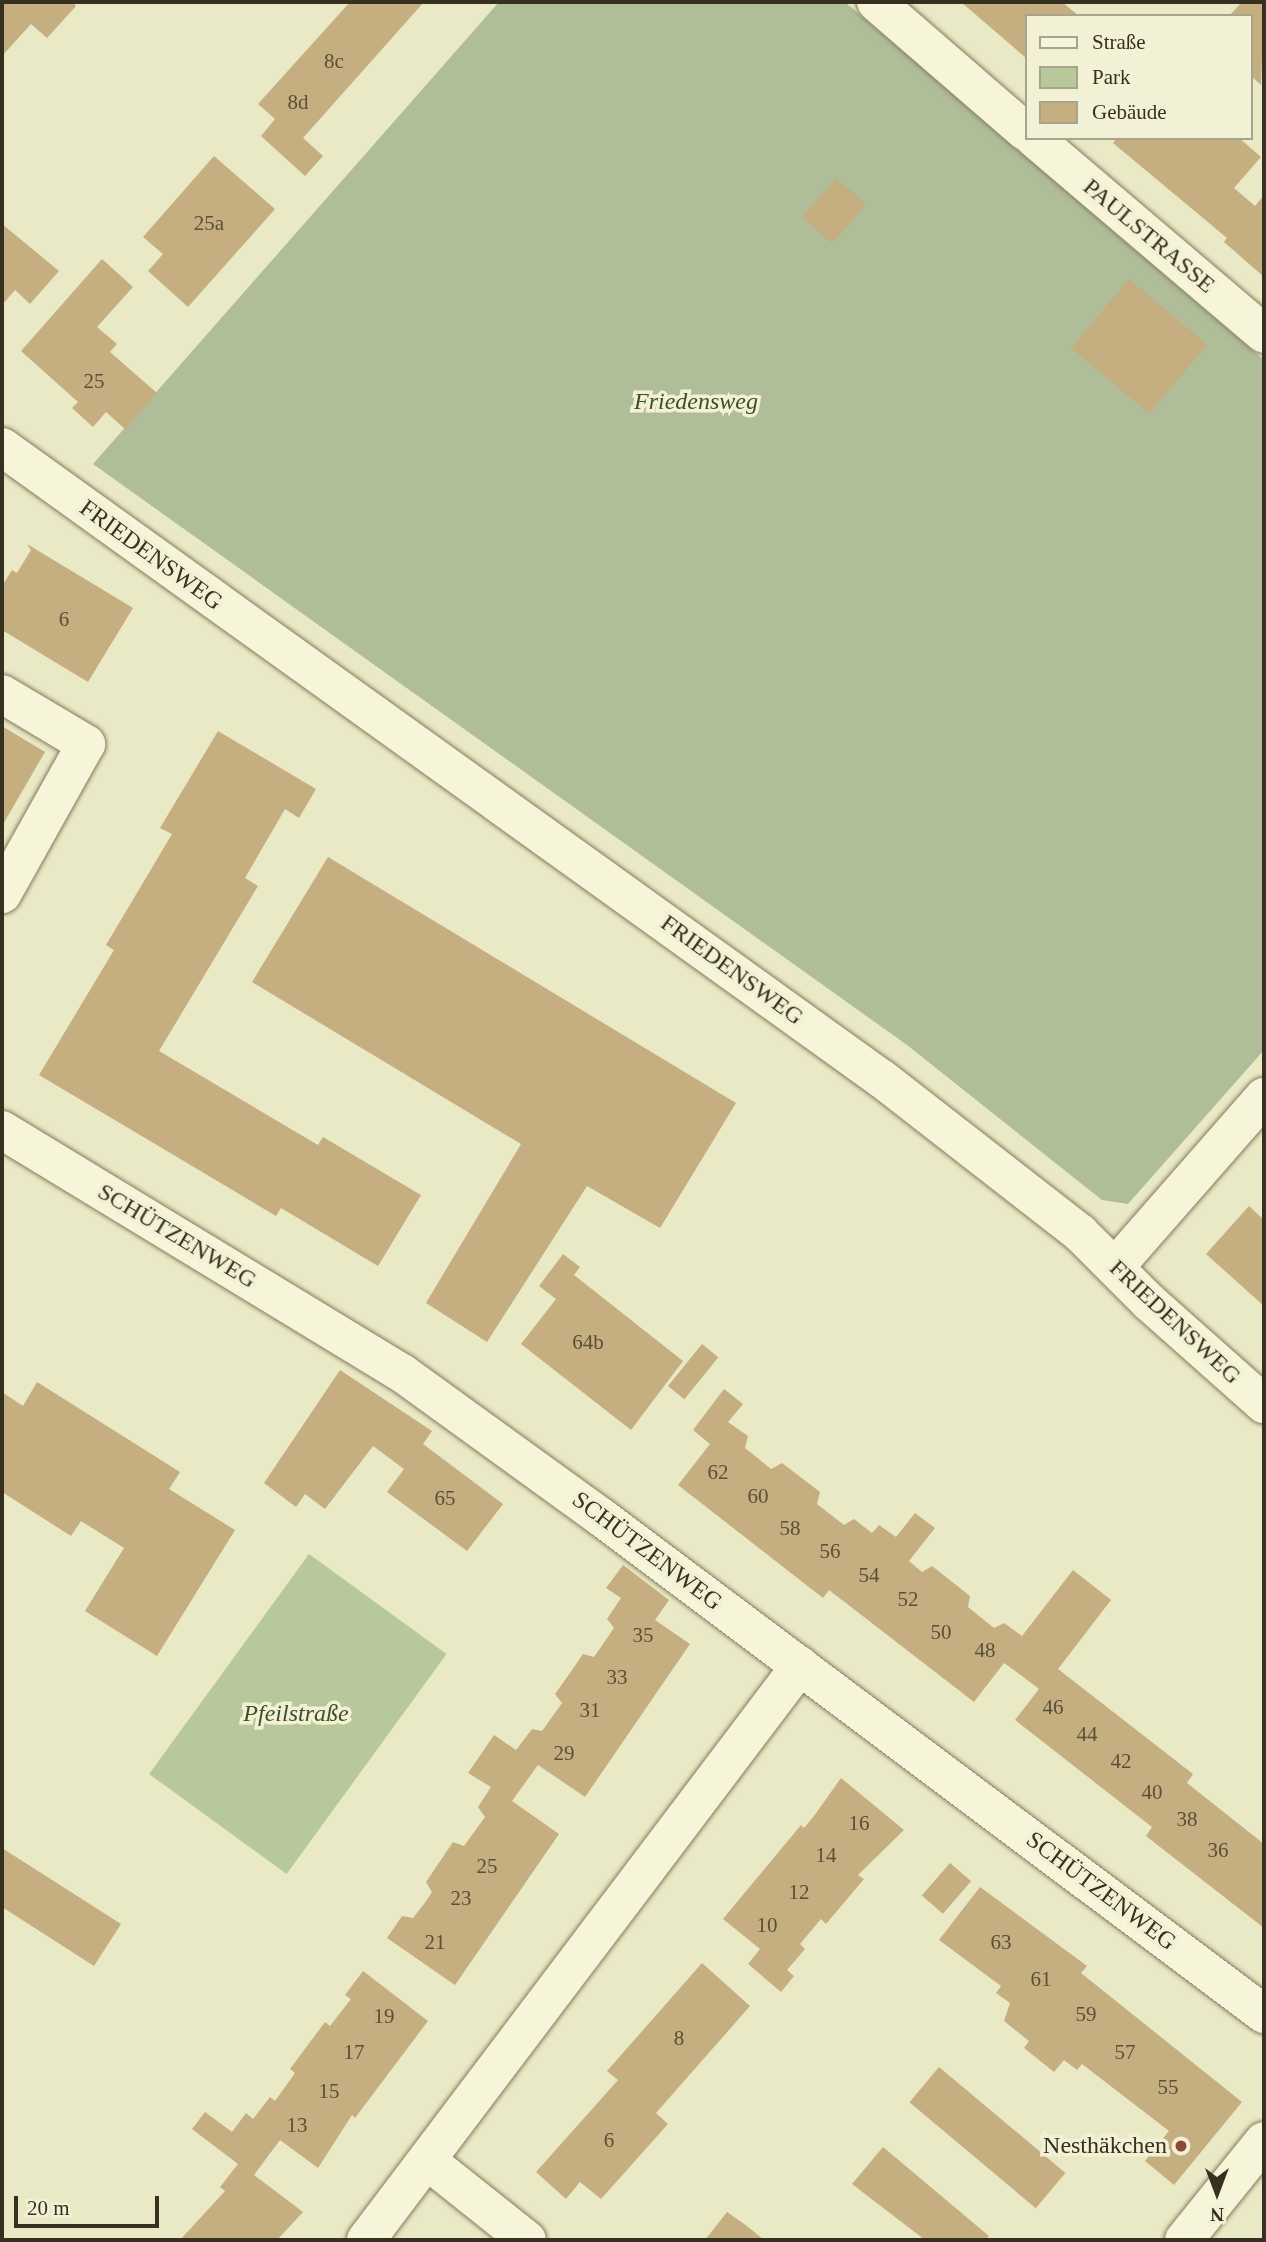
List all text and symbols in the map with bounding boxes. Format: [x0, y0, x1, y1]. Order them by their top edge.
legend [1024, 14, 1252, 140]
text: Straße [1092, 30, 1146, 54]
house number: 8c [324, 48, 344, 74]
text: Park [1092, 65, 1131, 89]
house number: 8d [288, 89, 308, 115]
text: Gebäude [1092, 100, 1167, 124]
street label: PAULSTRASSE [1077, 173, 1221, 299]
house number: 25a [194, 210, 224, 236]
house number: 25 [84, 368, 104, 394]
park label: Friedensweg [634, 388, 758, 416]
street label: FRIEDENSWEG [74, 494, 228, 616]
house number: 6 [59, 606, 69, 632]
street label: FRIEDENSWEG [655, 909, 809, 1031]
street label: SCHÜTZENWEG [92, 1177, 262, 1295]
street label: FRIEDENSWEG [1103, 1254, 1247, 1390]
house number: 64b [572, 1329, 604, 1355]
house number: 62 [708, 1459, 728, 1485]
house number: 60 [748, 1483, 768, 1509]
house number: 65 [434, 1485, 456, 1511]
street label: SCHÜTZENWEG [566, 1485, 728, 1617]
house number: 58 [780, 1515, 800, 1541]
house number: 56 [820, 1538, 840, 1564]
house number: 54 [858, 1562, 880, 1588]
house number: 52 [898, 1586, 918, 1612]
house number: 50 [930, 1619, 951, 1645]
house number: 35 [632, 1622, 654, 1648]
house number: 48 [974, 1637, 996, 1663]
house number: 33 [606, 1664, 628, 1690]
house number: 46 [1042, 1694, 1064, 1720]
house number: 31 [580, 1697, 600, 1723]
park label: Pfeilstraße [243, 1700, 349, 1728]
house number: 44 [1076, 1721, 1098, 1747]
house number: 29 [554, 1740, 574, 1766]
house number: 42 [1110, 1748, 1132, 1774]
house number: 40 [1142, 1779, 1162, 1805]
house number: 38 [1176, 1806, 1198, 1832]
house number: 16 [848, 1810, 870, 1836]
street label: SCHÜTZENWEG [1020, 1825, 1182, 1957]
house number: 36 [1208, 1837, 1228, 1863]
house number: 14 [816, 1842, 836, 1868]
house number: 25 [476, 1853, 498, 1879]
house number: 12 [788, 1879, 810, 1905]
house number: 23 [450, 1885, 472, 1911]
house number: 10 [756, 1912, 778, 1938]
house number: 21 [424, 1929, 446, 1955]
house number: 63 [990, 1929, 1012, 1955]
house number: 61 [1030, 1966, 1052, 1992]
house number: 59 [1076, 2001, 1096, 2027]
house number: 19 [374, 2003, 394, 2029]
house number: 8 [674, 2025, 684, 2051]
house number: 17 [344, 2039, 364, 2065]
house number: 57 [1114, 2039, 1136, 2065]
house number: 55 [1158, 2074, 1178, 2100]
house number: 15 [318, 2078, 340, 2104]
house number: 13 [286, 2112, 308, 2138]
house number: 6 [604, 2127, 614, 2153]
place label: Nesthäkchen [1043, 2132, 1167, 2160]
marker: Nesthäkchen [1173, 2138, 1189, 2154]
north arrow [1182, 2158, 1252, 2228]
scale bar [18, 2182, 163, 2226]
text: 20 m [27, 2196, 70, 2220]
text: N [1210, 2204, 1224, 2225]

